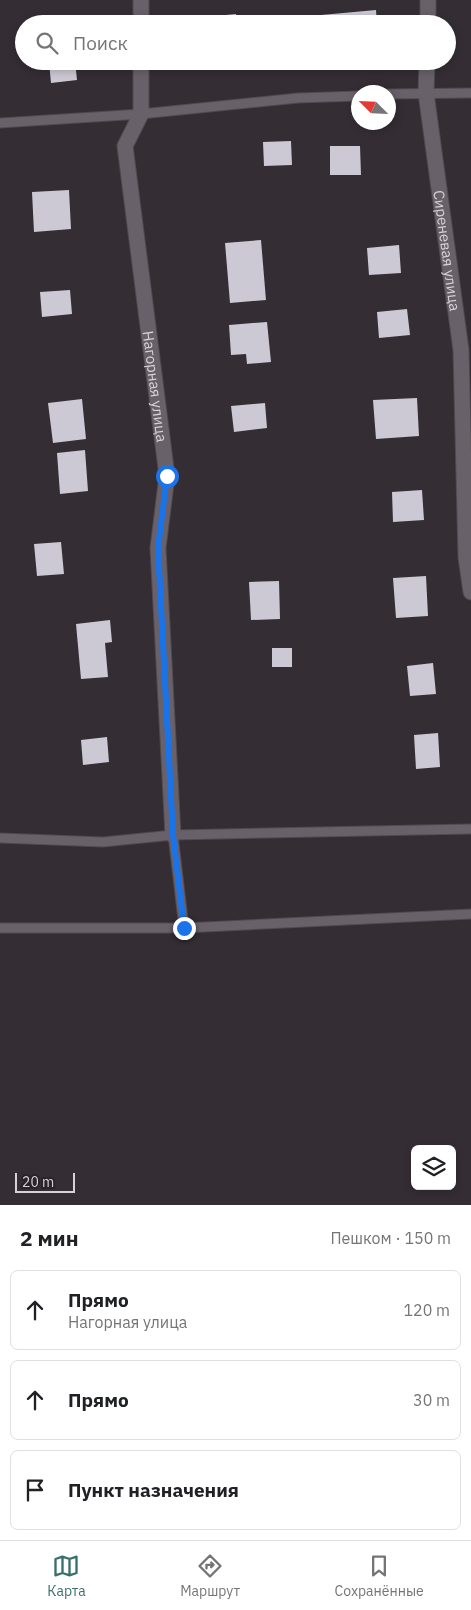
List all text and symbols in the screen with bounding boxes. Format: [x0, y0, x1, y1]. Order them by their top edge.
search box [15, 15, 456, 70]
icon: search [33, 29, 61, 57]
text: Поиск [73, 31, 128, 55]
north arrow [351, 85, 396, 130]
street label: Сиреневая улица [430, 189, 465, 312]
street label: Нагорная улица [139, 330, 172, 443]
route start [156, 465, 179, 488]
route end [173, 917, 196, 940]
map controls [411, 1145, 456, 1190]
button: layers [411, 1145, 456, 1190]
scale bar [15, 1170, 75, 1193]
text: 20 m [22, 1173, 54, 1191]
text: 2 мин [20, 1224, 79, 1252]
text: Пешком · 150 m [330, 1228, 451, 1248]
text: Прямо [68, 1288, 129, 1312]
icon: ahead [21, 1296, 49, 1324]
text: 120 m [403, 1300, 450, 1320]
text: Нагорная улица [68, 1312, 187, 1332]
icon: ahead [21, 1386, 49, 1414]
text: Прямо [68, 1388, 129, 1412]
text: 30 m [413, 1390, 450, 1410]
icon: arrive [21, 1476, 49, 1504]
text: Пункт назначения [68, 1478, 239, 1502]
tab: Карта [47, 1552, 86, 1600]
tab: Маршрут [180, 1552, 240, 1600]
tab: Сохранённые [335, 1552, 424, 1600]

